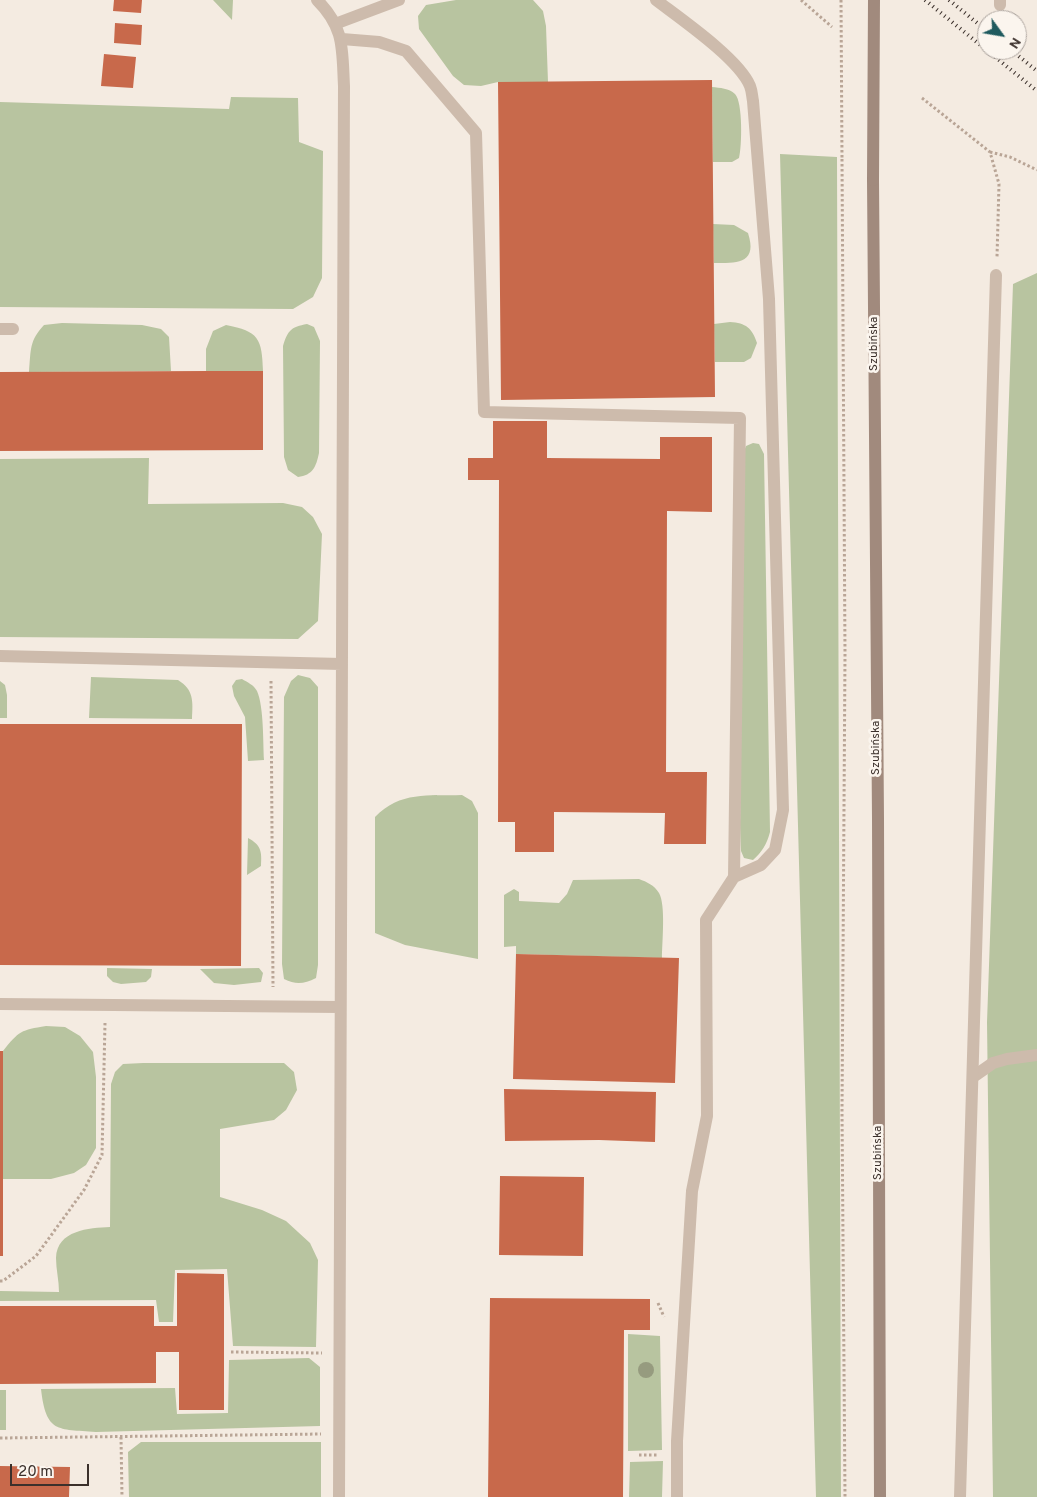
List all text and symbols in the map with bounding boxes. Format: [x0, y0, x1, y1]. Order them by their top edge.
north arrow [977, 10, 1027, 60]
text: N [1004, 34, 1024, 51]
street label: Szubińska [868, 317, 882, 371]
street label: Szubińska [870, 721, 884, 775]
street label: Szubińska [872, 1126, 886, 1180]
scale bar [12, 1454, 91, 1486]
text: 20 m [18, 1463, 53, 1482]

